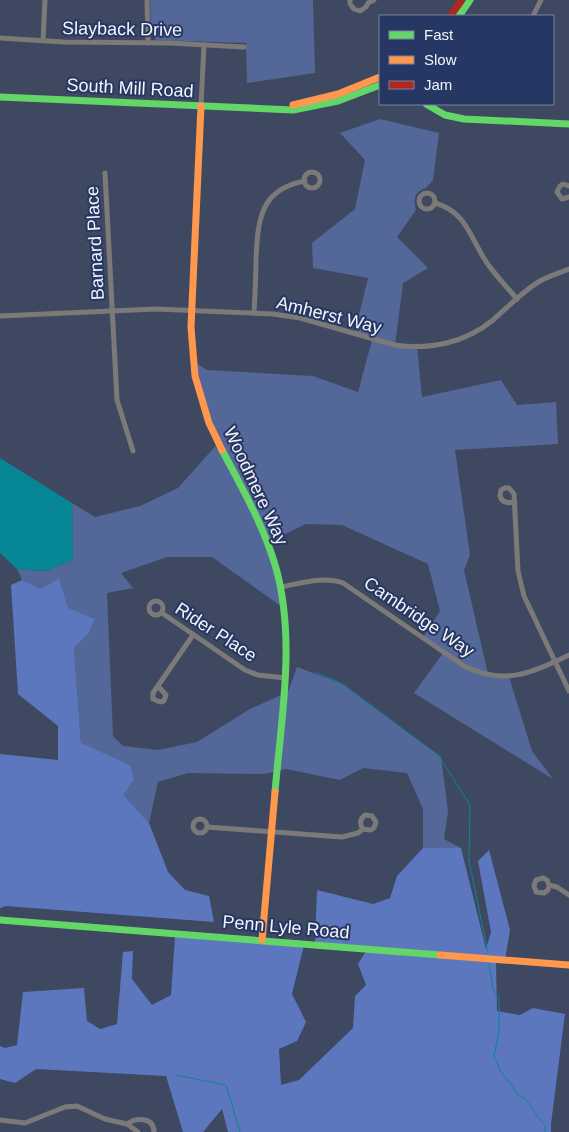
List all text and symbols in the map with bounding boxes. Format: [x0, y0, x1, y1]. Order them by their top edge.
legend [379, 15, 554, 105]
street label: Slayback Drive [62, 18, 182, 40]
text: Fast [424, 26, 454, 43]
text: Slow [424, 51, 457, 68]
street label: South Mill Road [66, 75, 194, 101]
text: Jam [424, 76, 452, 93]
street label: Barnard Place [82, 186, 108, 300]
street label: Amherst Way [274, 292, 384, 338]
street label: Woodmere Way [220, 424, 292, 548]
street label: Cambridge Way [360, 573, 478, 661]
street label: Rider Place [172, 598, 260, 666]
street label: Penn Lyle Road [222, 911, 350, 943]

